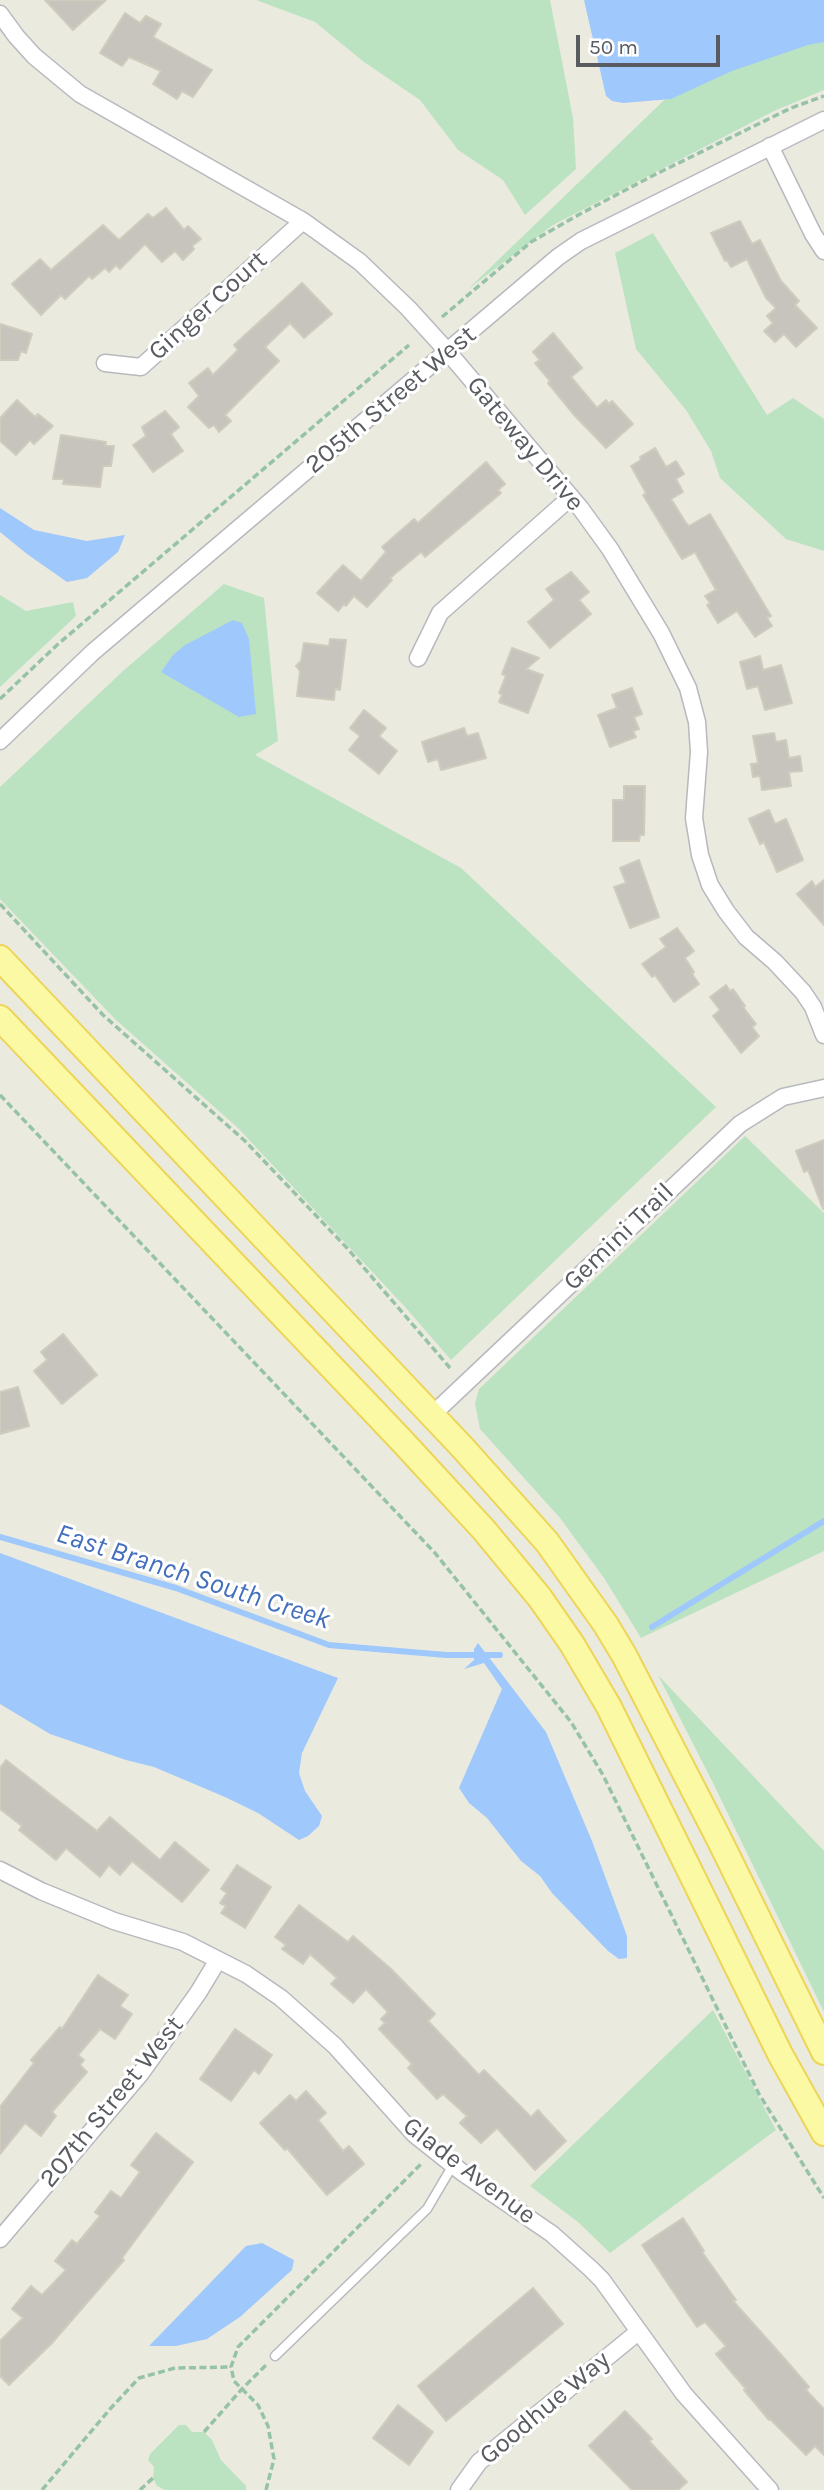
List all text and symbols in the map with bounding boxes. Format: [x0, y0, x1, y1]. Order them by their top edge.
scale bar [579, 21, 722, 65]
text: 50 m [589, 35, 638, 59]
street label: Ginger Court [142, 245, 274, 367]
street label: 205th Street West [299, 319, 483, 481]
street label: Gateway Drive [460, 370, 590, 518]
street label: Gemini Trail [557, 1177, 681, 1297]
water label: East Branch South Creek [52, 1517, 334, 1637]
street label: 207th Street West [33, 2010, 191, 2194]
street label: Glade Avenue [396, 2111, 542, 2231]
street label: Goodhue Way [474, 2345, 616, 2471]

